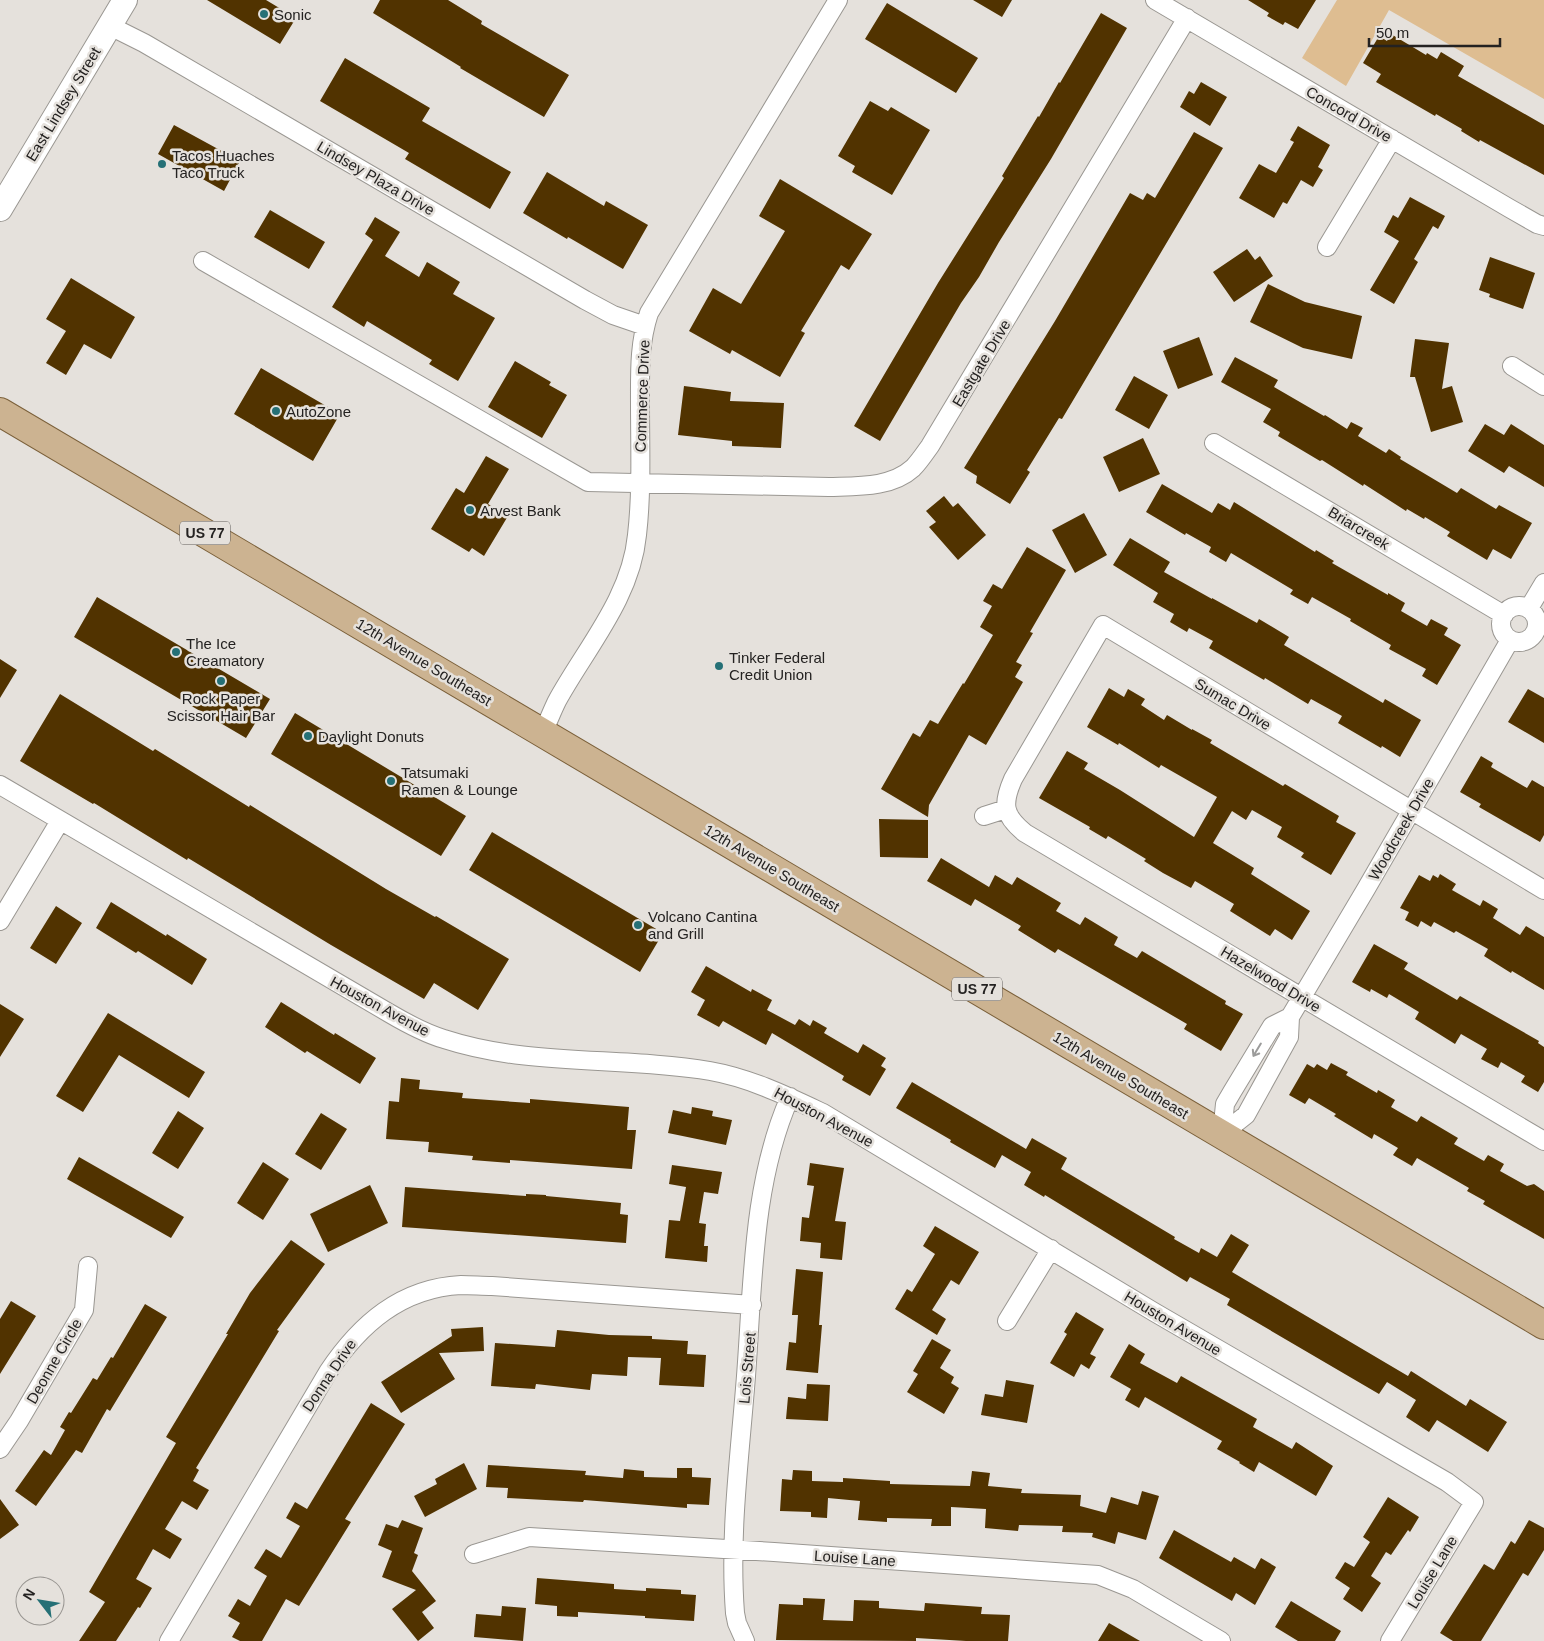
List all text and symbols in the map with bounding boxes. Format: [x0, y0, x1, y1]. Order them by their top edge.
place label: Sonic [274, 6, 312, 23]
marker: Sonic [258, 8, 270, 20]
scale bar [1369, 15, 1500, 47]
text: 50 m [1376, 24, 1409, 41]
street label: East Lindsey Street [22, 43, 104, 164]
street label: Concord Drive [1303, 83, 1395, 145]
street label: Lindsey Plaza Drive [314, 137, 438, 219]
place label: Tacos Huaches Taco Truck [172, 147, 275, 181]
marker: Tacos Huaches Taco Truck [156, 158, 168, 170]
street label: Eastgate Drive [948, 316, 1014, 410]
street label: Commerce Drive [632, 339, 652, 453]
place label: AutoZone [286, 403, 351, 420]
marker: AutoZone [270, 405, 282, 417]
place label: Arvest Bank [480, 502, 561, 519]
street label: Briarcreek [1325, 503, 1393, 553]
marker: Arvest Bank [464, 504, 476, 516]
road number: US 77 [180, 522, 230, 544]
street label: 12th Avenue Southeast [353, 615, 495, 710]
place label: The Ice Creamatory [186, 635, 265, 669]
marker: The Ice Creamatory [170, 646, 182, 658]
place label: Tinker Federal Credit Union [729, 649, 825, 683]
marker: Tinker Federal Credit Union [713, 660, 725, 672]
marker: Rock Paper Scissor Hair Bar [215, 675, 227, 687]
street label: Sumac Drive [1192, 675, 1274, 733]
place label: Rock Paper Scissor Hair Bar [167, 690, 275, 724]
place label: Daylight Donuts [318, 728, 424, 745]
marker: Daylight Donuts [302, 730, 314, 742]
place label: Tatsumaki Ramen & Lounge [401, 764, 518, 798]
marker: Tatsumaki Ramen & Lounge [385, 775, 397, 787]
street label: Woodcreek Drive [1365, 775, 1437, 883]
street label: 12th Avenue Southeast [701, 821, 843, 916]
place label: Volcano Cantina and Grill [648, 908, 758, 942]
marker: Volcano Cantina and Grill [632, 919, 644, 931]
street label: Hazelwood Drive [1218, 943, 1324, 1015]
street label: Houston Avenue [328, 973, 432, 1039]
road number: US 77 [952, 978, 1002, 1001]
street label: 12th Avenue Southeast [1050, 1028, 1192, 1123]
one-way arrow [1252, 1043, 1262, 1057]
street label: Houston Avenue [772, 1084, 876, 1150]
street label: Houston Avenue [1122, 1287, 1224, 1359]
street label: Deonne Circle [23, 1316, 85, 1406]
street label: Lois Street [735, 1331, 759, 1404]
street label: Donna Drive [299, 1336, 359, 1414]
street label: Louise Lane [1404, 1533, 1460, 1611]
street label: Louise Lane [814, 1547, 896, 1569]
north arrow [15, 1576, 65, 1626]
text: N [19, 1586, 38, 1603]

